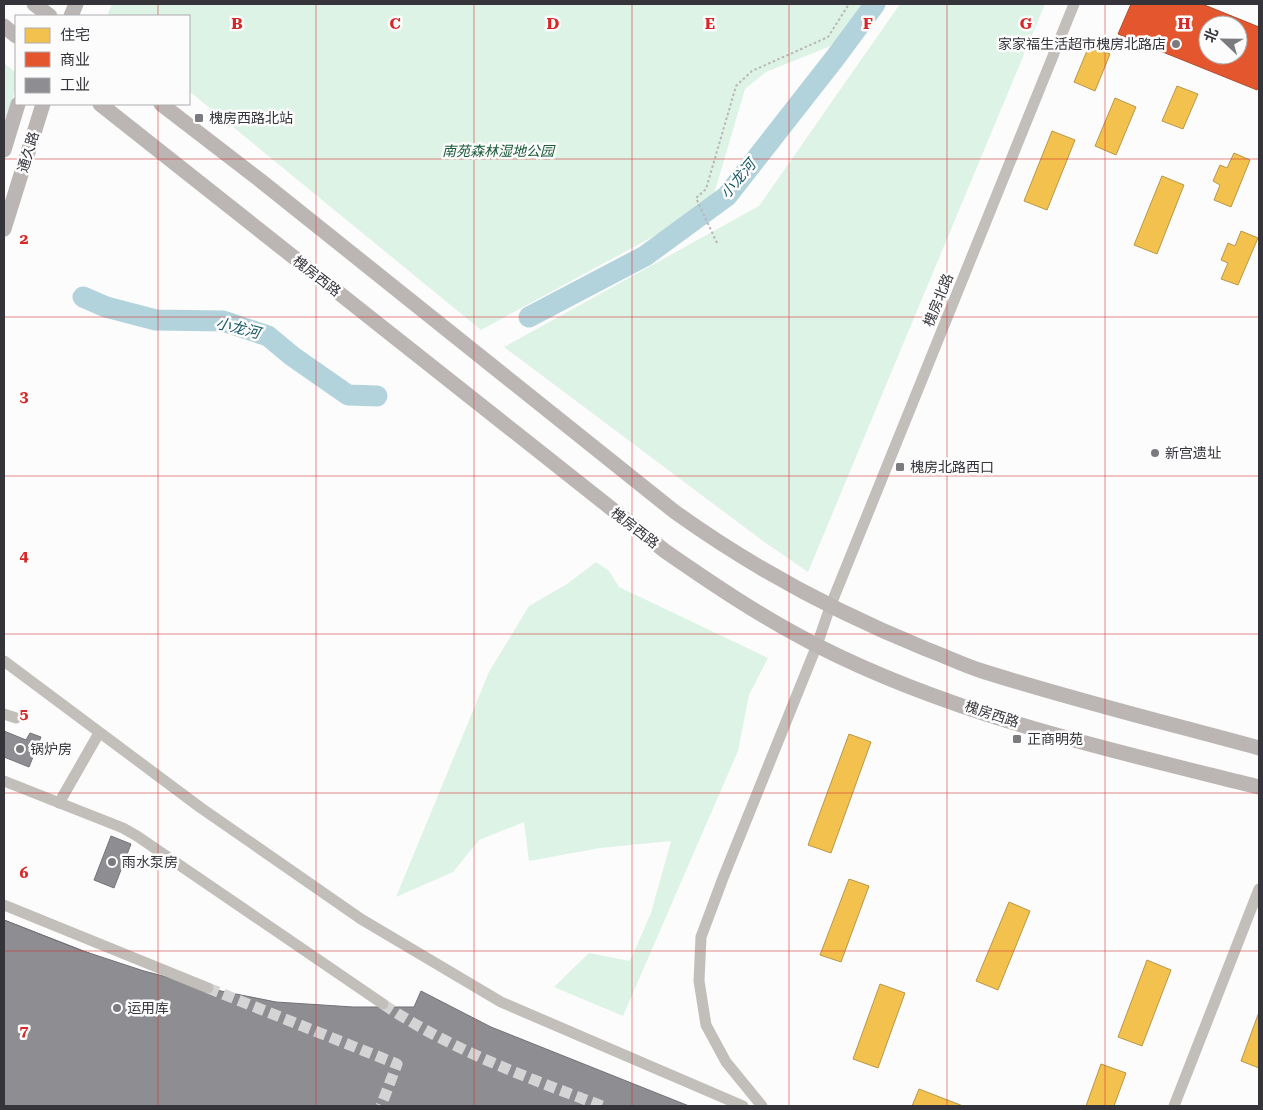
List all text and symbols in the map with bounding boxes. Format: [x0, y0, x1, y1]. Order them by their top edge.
text: B [231, 14, 243, 33]
text: C [389, 14, 401, 33]
text: D [547, 14, 560, 33]
text: E [705, 14, 715, 33]
text: F [863, 14, 873, 33]
text: G [1020, 14, 1033, 33]
text: H [1177, 14, 1191, 33]
legend [15, 15, 190, 105]
north arrow [1198, 15, 1248, 65]
text: 住宅 [60, 26, 90, 44]
text: 北 [1201, 26, 1221, 45]
place label: 家家福生活超市槐房北路店 [998, 36, 1166, 52]
marker: 家家福生活超市槐房北路店 [1170, 38, 1182, 50]
text: 商业 [60, 51, 90, 69]
text: 工业 [60, 76, 90, 94]
place label: 槐房西路北站 [209, 110, 293, 126]
marker: 槐房西路北站 [193, 112, 205, 124]
street label: 通久路 [14, 130, 42, 174]
park label: 南苑森林湿地公园 [442, 143, 556, 159]
water label: 小龙河 [717, 154, 761, 202]
text: 2 [20, 229, 29, 248]
street label: 槐房西路 [290, 252, 344, 300]
street label: 槐房北路 [920, 271, 956, 329]
water label: 小龙河 [214, 314, 265, 343]
text: 3 [20, 387, 29, 406]
place label: 新宫遗址 [1165, 445, 1221, 461]
marker: 新宫遗址 [1149, 447, 1161, 459]
place label: 槐房北路西口 [910, 459, 994, 475]
marker: 槐房北路西口 [894, 461, 906, 473]
street label: 槐房西路 [608, 504, 662, 552]
text: 4 [20, 546, 29, 565]
street label: 槐房西路 [963, 698, 1021, 730]
text: 5 [20, 704, 29, 723]
place label: 正商明苑 [1027, 731, 1083, 747]
marker: 正商明苑 [1011, 733, 1023, 745]
place label: 锅炉房 [30, 741, 72, 757]
marker: 锅炉房 [14, 743, 26, 755]
place label: 雨水泵房 [122, 854, 178, 870]
marker: 雨水泵房 [106, 856, 118, 868]
text: 6 [20, 863, 29, 882]
place label: 运用库 [127, 1000, 169, 1016]
marker: 运用库 [111, 1002, 123, 1014]
text: 7 [20, 1021, 29, 1040]

